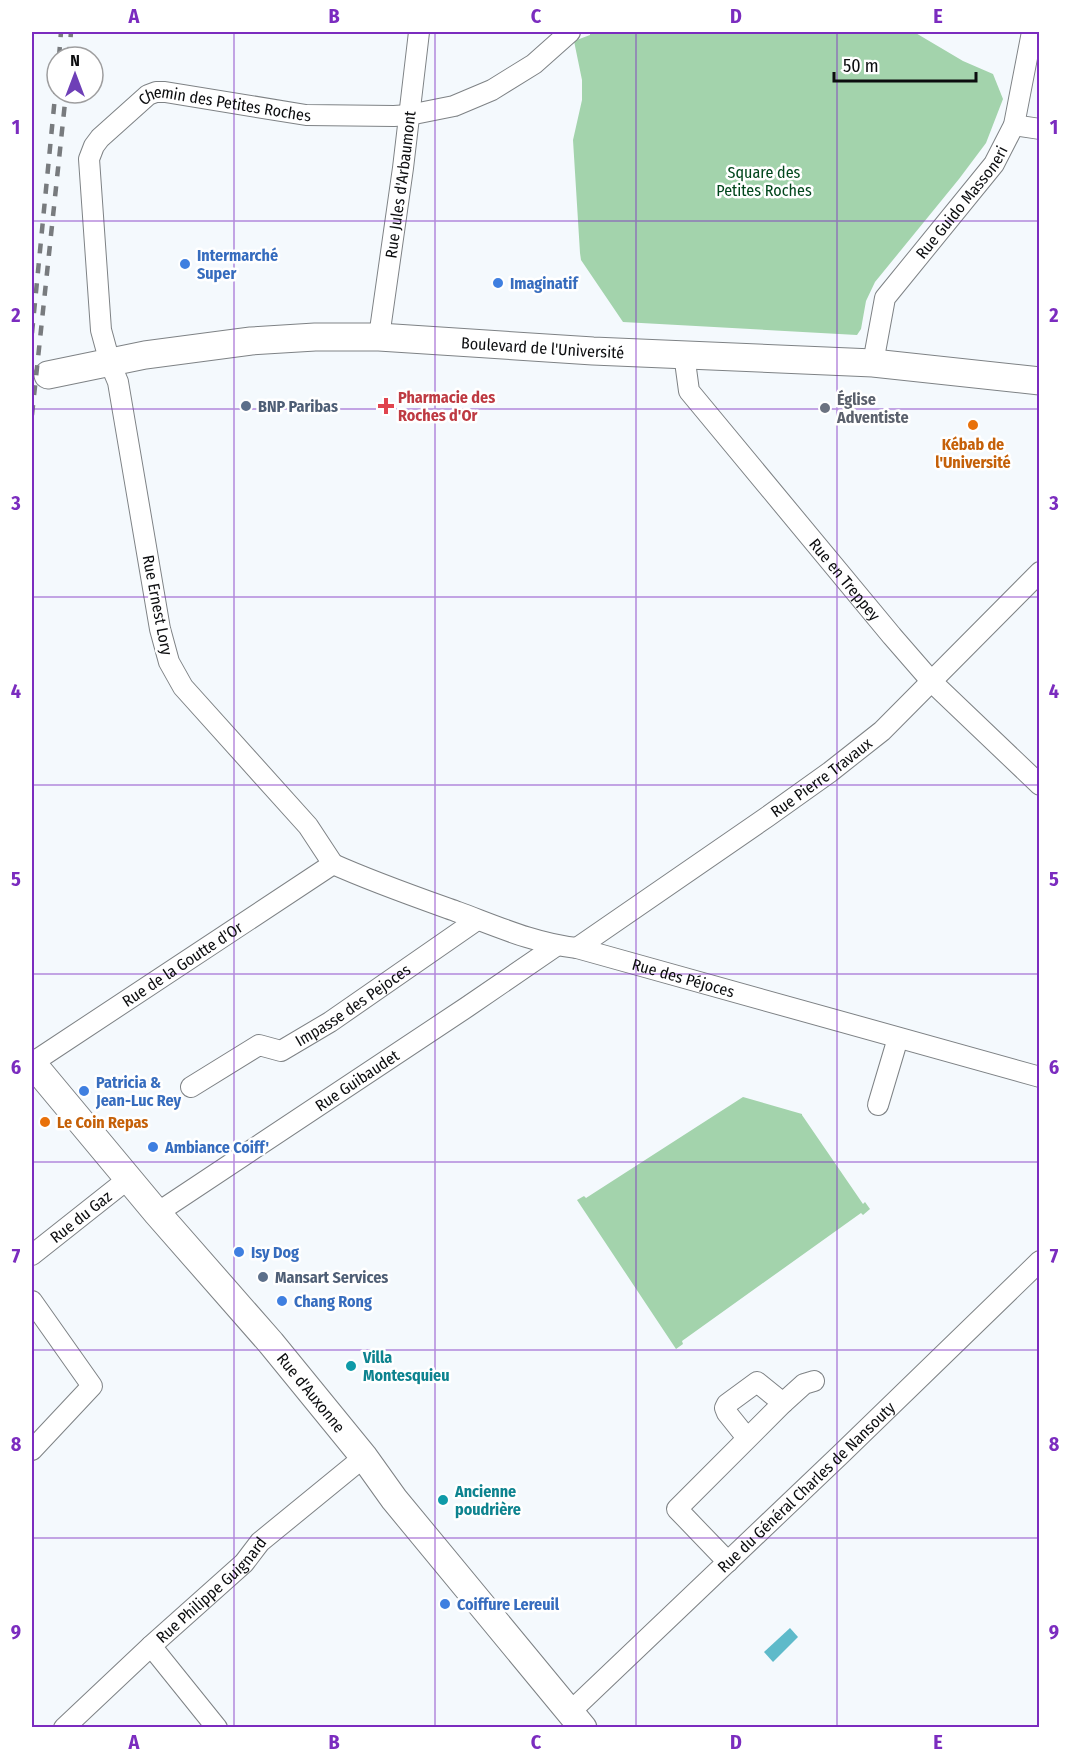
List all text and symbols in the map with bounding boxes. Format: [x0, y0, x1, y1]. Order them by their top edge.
text: A [128, 4, 141, 28]
text: B [328, 4, 340, 28]
text: C [531, 4, 542, 28]
text: D [730, 4, 742, 28]
text: E [933, 4, 943, 28]
north arrow [45, 45, 105, 105]
scale bar [834, 45, 976, 83]
text: N [70, 51, 80, 70]
text: 50 m [843, 55, 879, 77]
street label: Chemin des Petites Roches [134, 83, 311, 125]
street label: Rue Jules d'Arbaumont [381, 109, 420, 259]
text: 1 [12, 115, 20, 139]
text: 1 [1050, 115, 1058, 139]
street label: Rue Guido Massoneri [912, 143, 1012, 263]
park label: Square des Petites Roches [716, 163, 812, 200]
place label: Intermarché Super [197, 246, 278, 283]
marker: Intermarché Super [178, 257, 192, 271]
place label: Imaginatif [510, 274, 580, 293]
marker: Imaginatif [491, 276, 505, 290]
text: 2 [10, 303, 21, 327]
text: 2 [1048, 303, 1059, 327]
street label: Boulevard de l'Université [460, 333, 625, 362]
place label: Pharmacie des Roches d'Or [398, 388, 495, 425]
place label: Église Adventiste [836, 389, 909, 427]
place label: BNP Paribas [258, 397, 338, 416]
marker: BNP Paribas [239, 399, 253, 413]
marker: Pharmacie des Roches d'Or [379, 399, 393, 413]
marker: Église Adventiste [818, 401, 832, 415]
marker: Kébab de l'Université [966, 418, 980, 432]
place label: Kébab de l'Université [935, 435, 1011, 472]
text: 3 [10, 491, 21, 515]
text: 3 [1048, 491, 1059, 515]
street label: Rue en Treppey [805, 535, 885, 625]
street label: Rue Ernest Lory [138, 553, 177, 658]
text: 4 [11, 679, 21, 703]
text: 4 [1049, 679, 1059, 703]
street label: Rue Pierre Travaux [767, 734, 876, 821]
text: 5 [11, 867, 21, 891]
text: 5 [1049, 867, 1059, 891]
street label: Rue de la Goutte d'Or [119, 917, 246, 1011]
street label: Rue des Péjoces [630, 955, 737, 1001]
street label: Impasse des Pejoces [292, 960, 414, 1050]
street label: Rue Guibaudet [312, 1045, 403, 1115]
text: 6 [11, 1055, 21, 1079]
text: 6 [1049, 1055, 1059, 1079]
place label: Patricia & Jean-Luc Rey [95, 1073, 182, 1110]
marker: Patricia & Jean-Luc Rey [77, 1084, 91, 1098]
place label: Le Coin Repas [57, 1113, 148, 1132]
marker: Le Coin Repas [38, 1115, 52, 1129]
place label: Ambiance Coiff' [164, 1138, 269, 1157]
marker: Ambiance Coiff' [146, 1140, 160, 1154]
street label: Rue du Gaz [46, 1187, 115, 1247]
place label: Isy Dog [251, 1243, 299, 1262]
text: 7 [12, 1244, 21, 1268]
text: 7 [1050, 1244, 1059, 1268]
marker: Isy Dog [232, 1245, 246, 1259]
place label: Mansart Services [275, 1268, 388, 1287]
marker: Mansart Services [256, 1270, 270, 1284]
place label: Chang Rong [294, 1292, 372, 1311]
marker: Chang Rong [275, 1294, 289, 1308]
place label: Villa Montesquieu [362, 1348, 450, 1385]
street label: Rue d'Auxonne [273, 1349, 349, 1436]
marker: Villa Montesquieu [344, 1359, 358, 1373]
street label: Rue du Général Charles de Nansouty [714, 1397, 900, 1577]
text: 8 [11, 1432, 22, 1456]
text: 8 [1049, 1432, 1060, 1456]
place label: Ancienne poudrière [454, 1482, 521, 1519]
marker: Ancienne poudrière [436, 1493, 450, 1507]
street label: Rue Philippe Guignard [152, 1533, 270, 1647]
place label: Coiffure Lereuil [457, 1595, 560, 1614]
marker: Coiffure Lereuil [438, 1597, 452, 1611]
text: 9 [11, 1620, 21, 1644]
text: 9 [1049, 1620, 1059, 1644]
text: A [128, 1730, 141, 1754]
text: B [328, 1730, 340, 1754]
text: C [531, 1730, 542, 1754]
text: D [730, 1730, 742, 1754]
text: E [933, 1730, 943, 1754]

